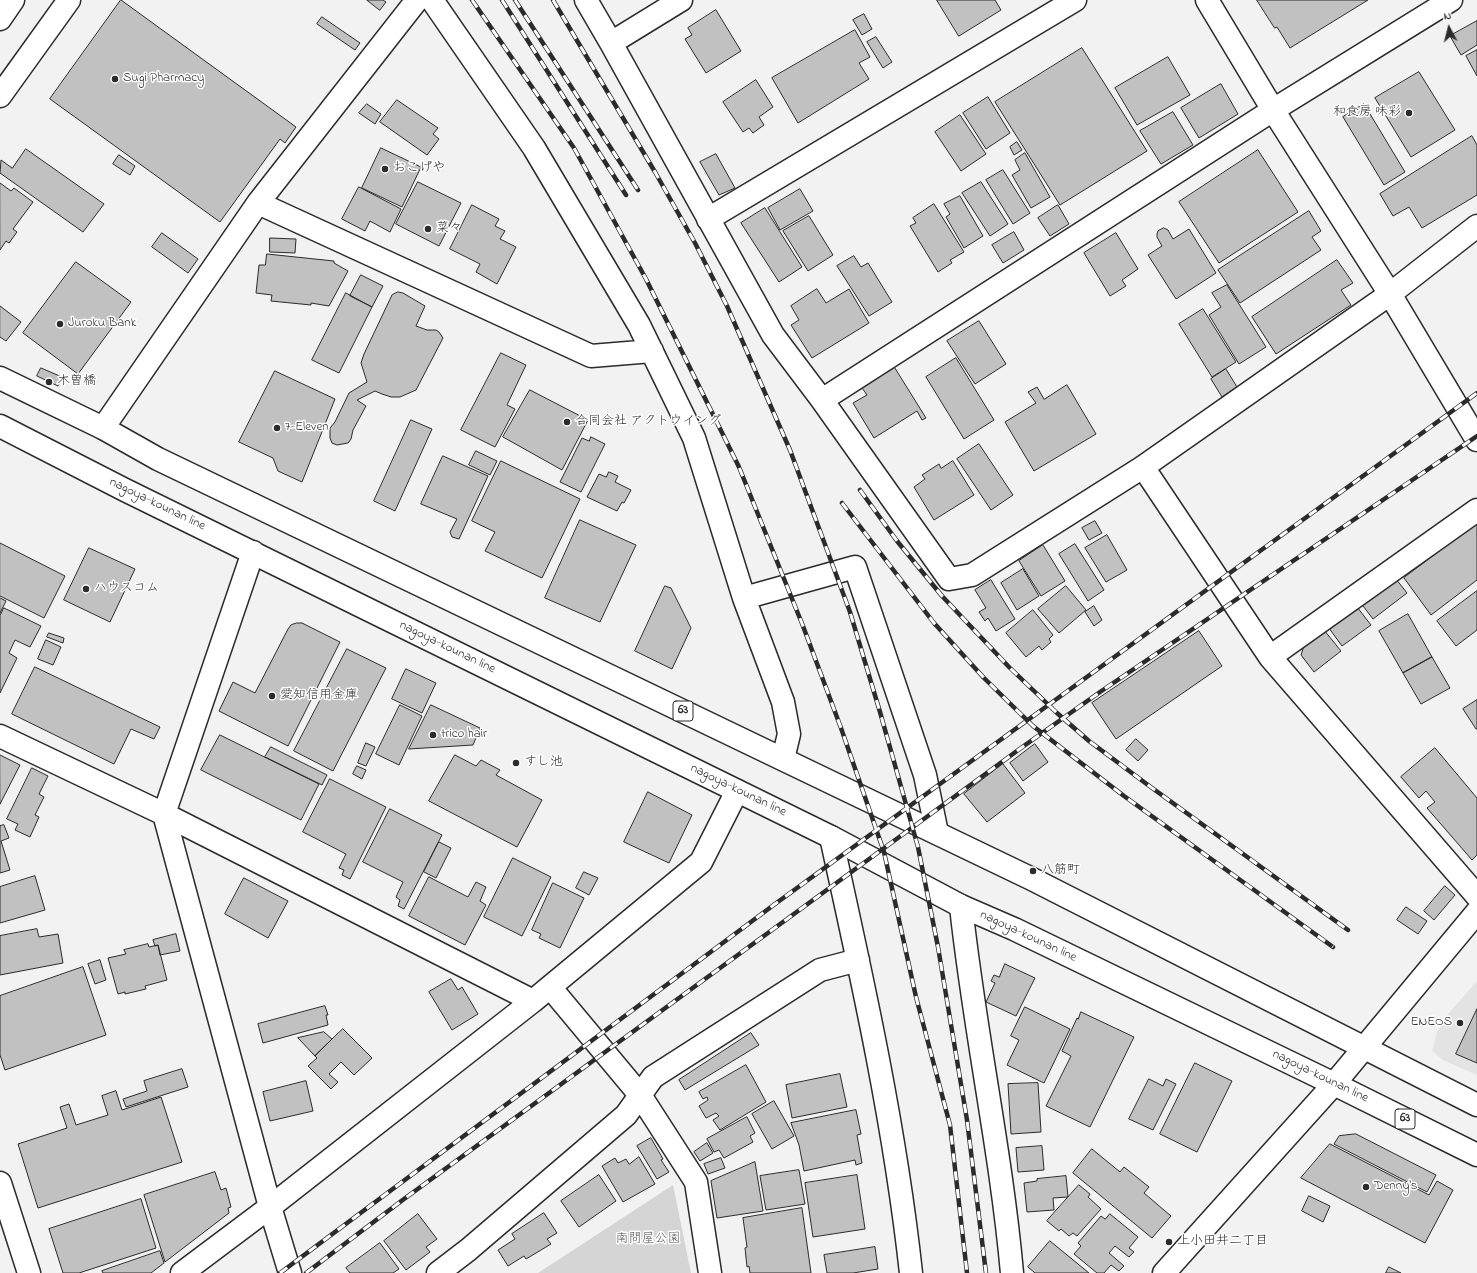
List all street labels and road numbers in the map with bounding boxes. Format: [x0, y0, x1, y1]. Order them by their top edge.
street label: nagoya-kounan line [106, 475, 208, 535]
street label: nagoya-kounan line [396, 618, 498, 678]
road number: 63 [673, 701, 693, 721]
street label: nagoya-kounan line [687, 761, 789, 821]
street label: nagoya-kounan line [977, 908, 1079, 966]
street label: nagoya-kounan line [1269, 1047, 1371, 1107]
road number: 63 [1395, 1109, 1415, 1129]

